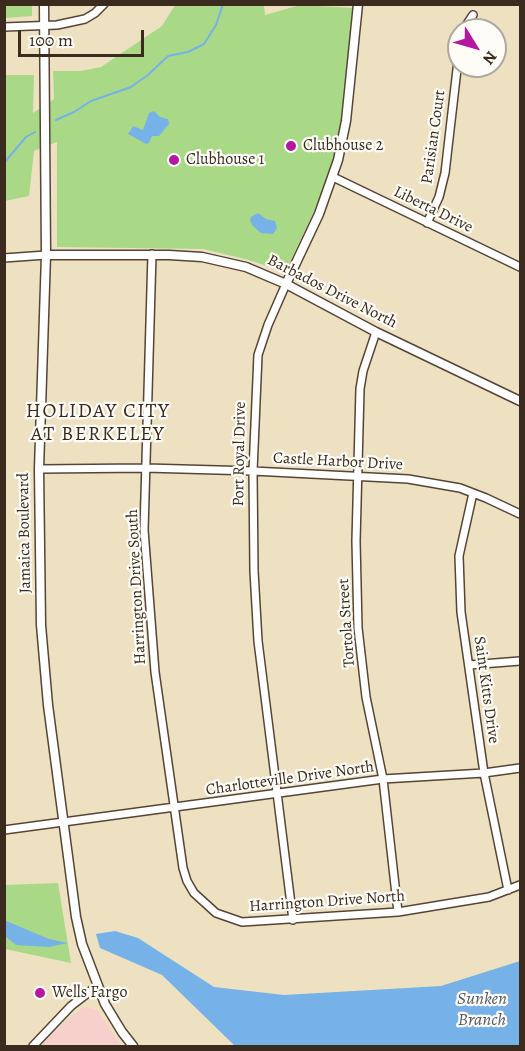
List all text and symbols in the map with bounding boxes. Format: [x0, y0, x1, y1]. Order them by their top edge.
scale bar [21, 18, 147, 56]
north arrow [447, 18, 507, 78]
text: 100 m [29, 28, 73, 52]
text: N [477, 46, 502, 69]
street label: Parisian Court [418, 89, 450, 185]
place label: Clubhouse 2 [303, 136, 383, 156]
marker: Clubhouse 2 [284, 139, 298, 153]
place label: Clubhouse 1 [186, 150, 264, 170]
marker: Clubhouse 1 [167, 153, 181, 167]
street label: Liberta Drive [390, 183, 476, 237]
street label: Barbados Drive North [264, 251, 400, 333]
district label: HOLIDAY CITY AT BERKELEY [26, 400, 170, 447]
street label: Port Royal Drive [229, 401, 251, 507]
street label: Castle Harbor Drive [273, 449, 403, 475]
street label: Jamaica Boulevard [14, 472, 36, 594]
street label: Harrington Drive South [123, 509, 151, 665]
street label: Tortola Street [334, 578, 360, 668]
street label: Saint Kitts Drive [469, 635, 503, 745]
street label: Charlotteville Drive North [205, 758, 375, 800]
street label: Harrington Drive North [248, 887, 406, 917]
place label: Wells Fargo [52, 983, 127, 1003]
marker: Wells Fargo [33, 986, 47, 1000]
water label: Sunken Branch [457, 989, 507, 1032]

